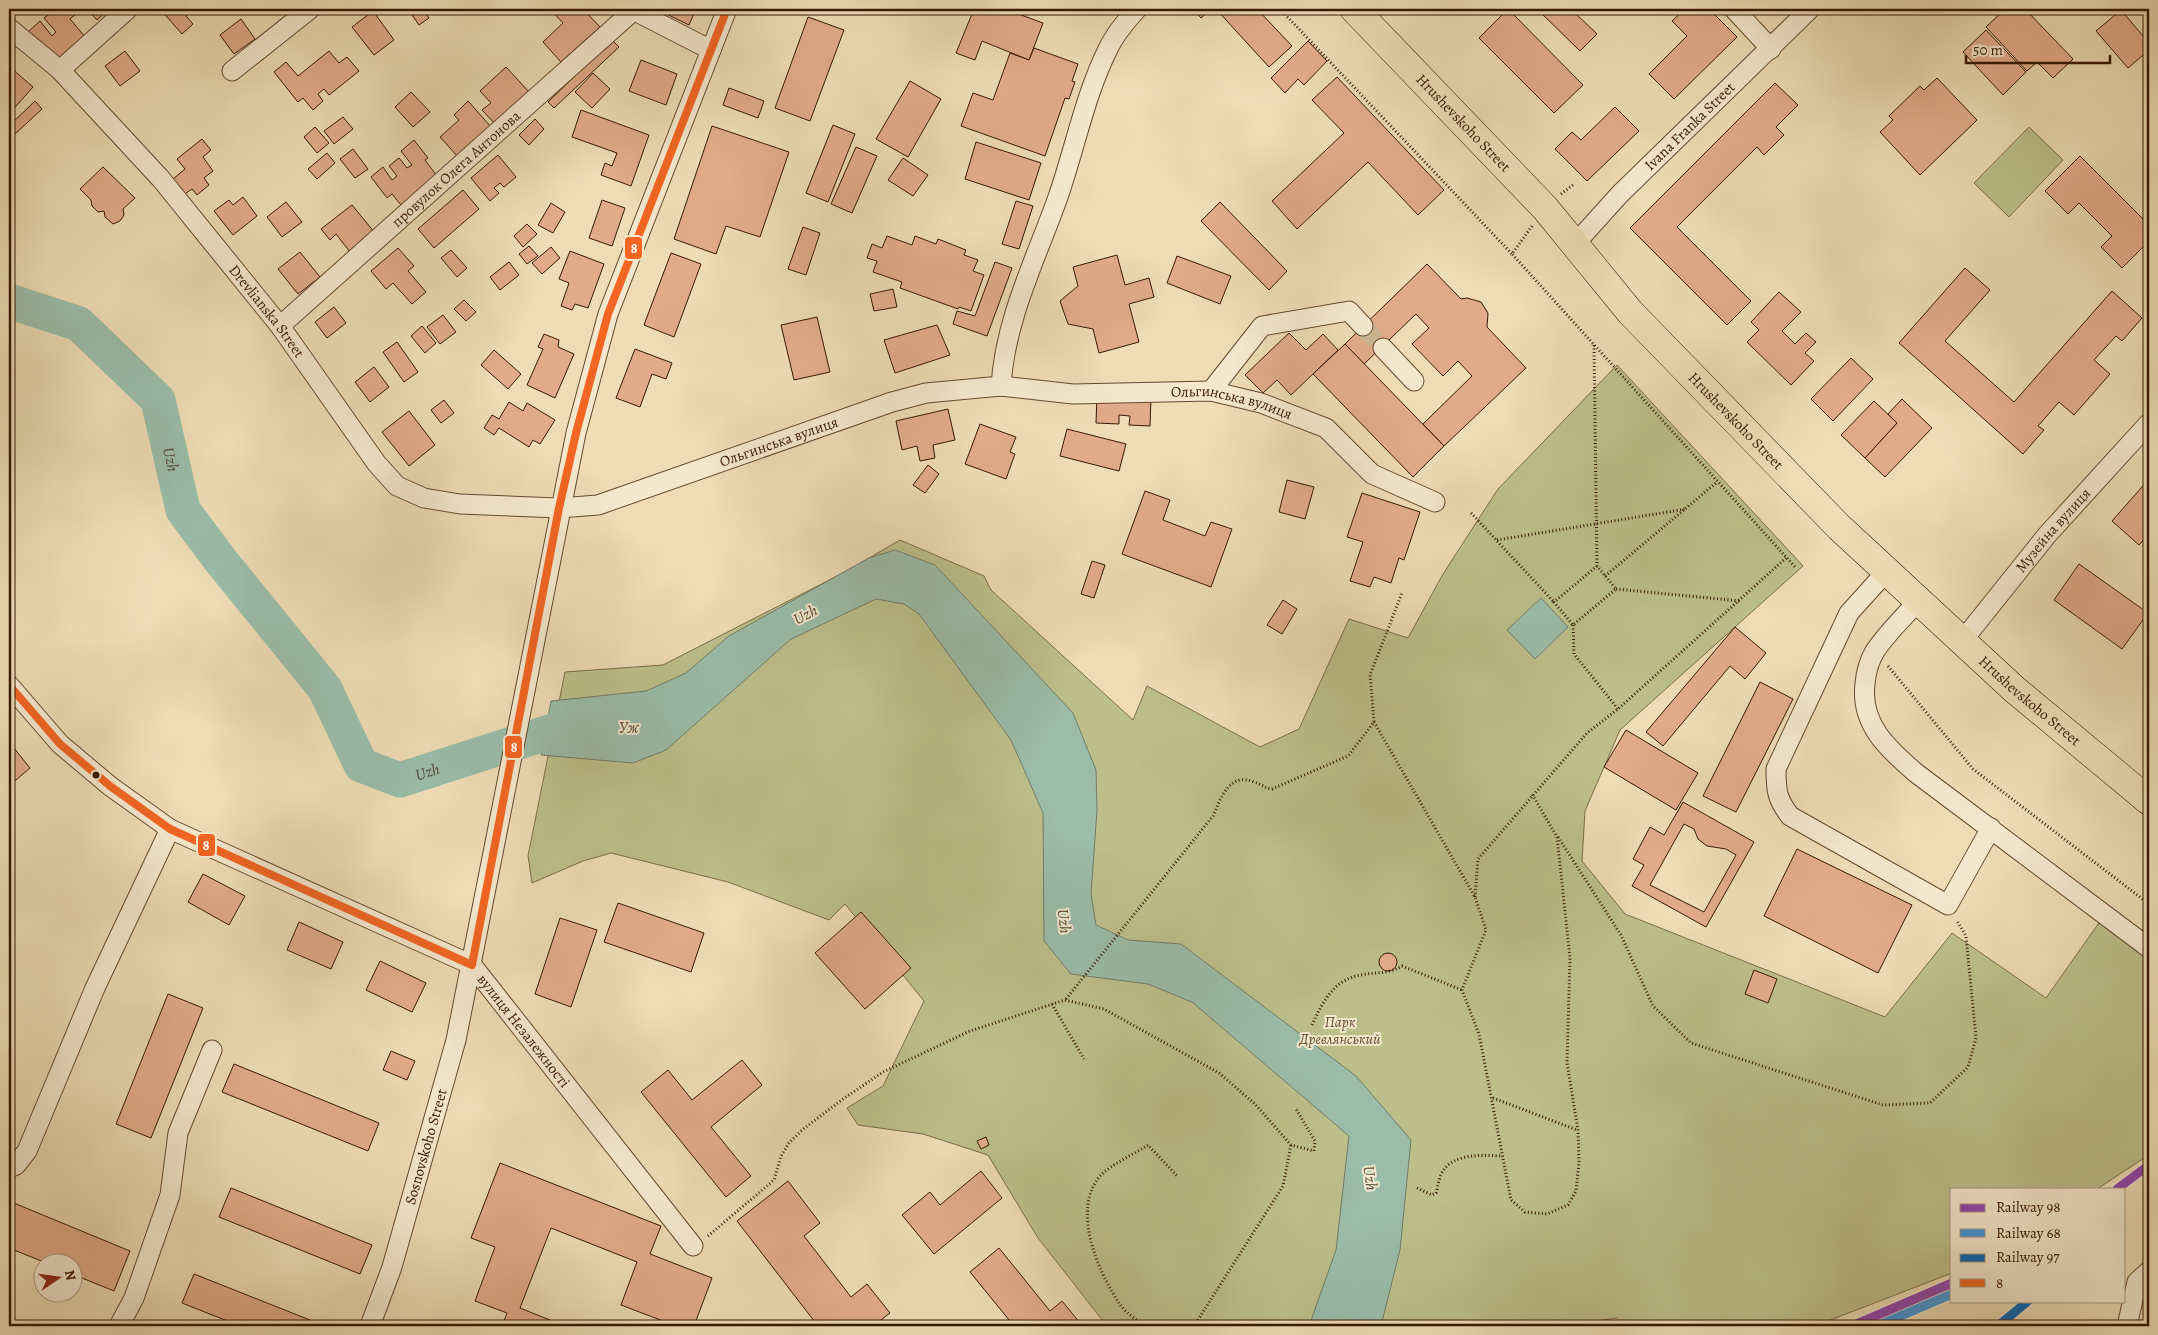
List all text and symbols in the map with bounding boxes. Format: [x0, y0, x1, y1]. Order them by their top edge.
scale bar [1966, 32, 2109, 64]
text: 50 m [1973, 40, 2003, 60]
street label: Hrushevskoho Street [1412, 70, 1515, 176]
street label: Ivana Franka Street [1640, 77, 1739, 175]
street label: провулок Олега Антонова [387, 106, 525, 232]
line badge: 8 [624, 236, 643, 260]
text: 8 [631, 239, 638, 258]
street label: Drevlianska Street [224, 260, 309, 362]
street label: Hrushevskoho Street [1684, 368, 1788, 474]
street label: Ольгинська вулиця [1171, 381, 1295, 424]
street label: Ольгинська вулиця [717, 412, 841, 472]
water label: Uzh [157, 445, 184, 474]
street label: Музейна вулиця [2011, 484, 2095, 577]
water label: Uzh [789, 599, 822, 630]
street label: Hrushevskoho Street [1974, 651, 2085, 750]
water label: Уж [619, 717, 639, 739]
line badge: 8 [504, 735, 523, 759]
text: 8 [511, 738, 518, 757]
water label: Uzh [412, 758, 443, 787]
unlabelled marker [91, 770, 101, 780]
line badge: 8 [197, 833, 216, 857]
text: 8 [203, 836, 210, 855]
water label: Uzh [1052, 908, 1076, 935]
street label: вулиця Незалежності [473, 970, 575, 1092]
park label: Парк Древлянський [1299, 1012, 1381, 1049]
street label: Sosnovskoho Street [400, 1086, 452, 1207]
water label: Uzh [1357, 1164, 1383, 1192]
legend [1950, 1188, 2126, 1302]
text: Railway 98 [1996, 1197, 2061, 1217]
text: Railway 68 [1996, 1223, 2061, 1243]
text: Railway 97 [1996, 1247, 2060, 1267]
north arrow [32, 1252, 82, 1302]
text: N [60, 1268, 81, 1282]
text: 8 [1996, 1273, 2003, 1293]

